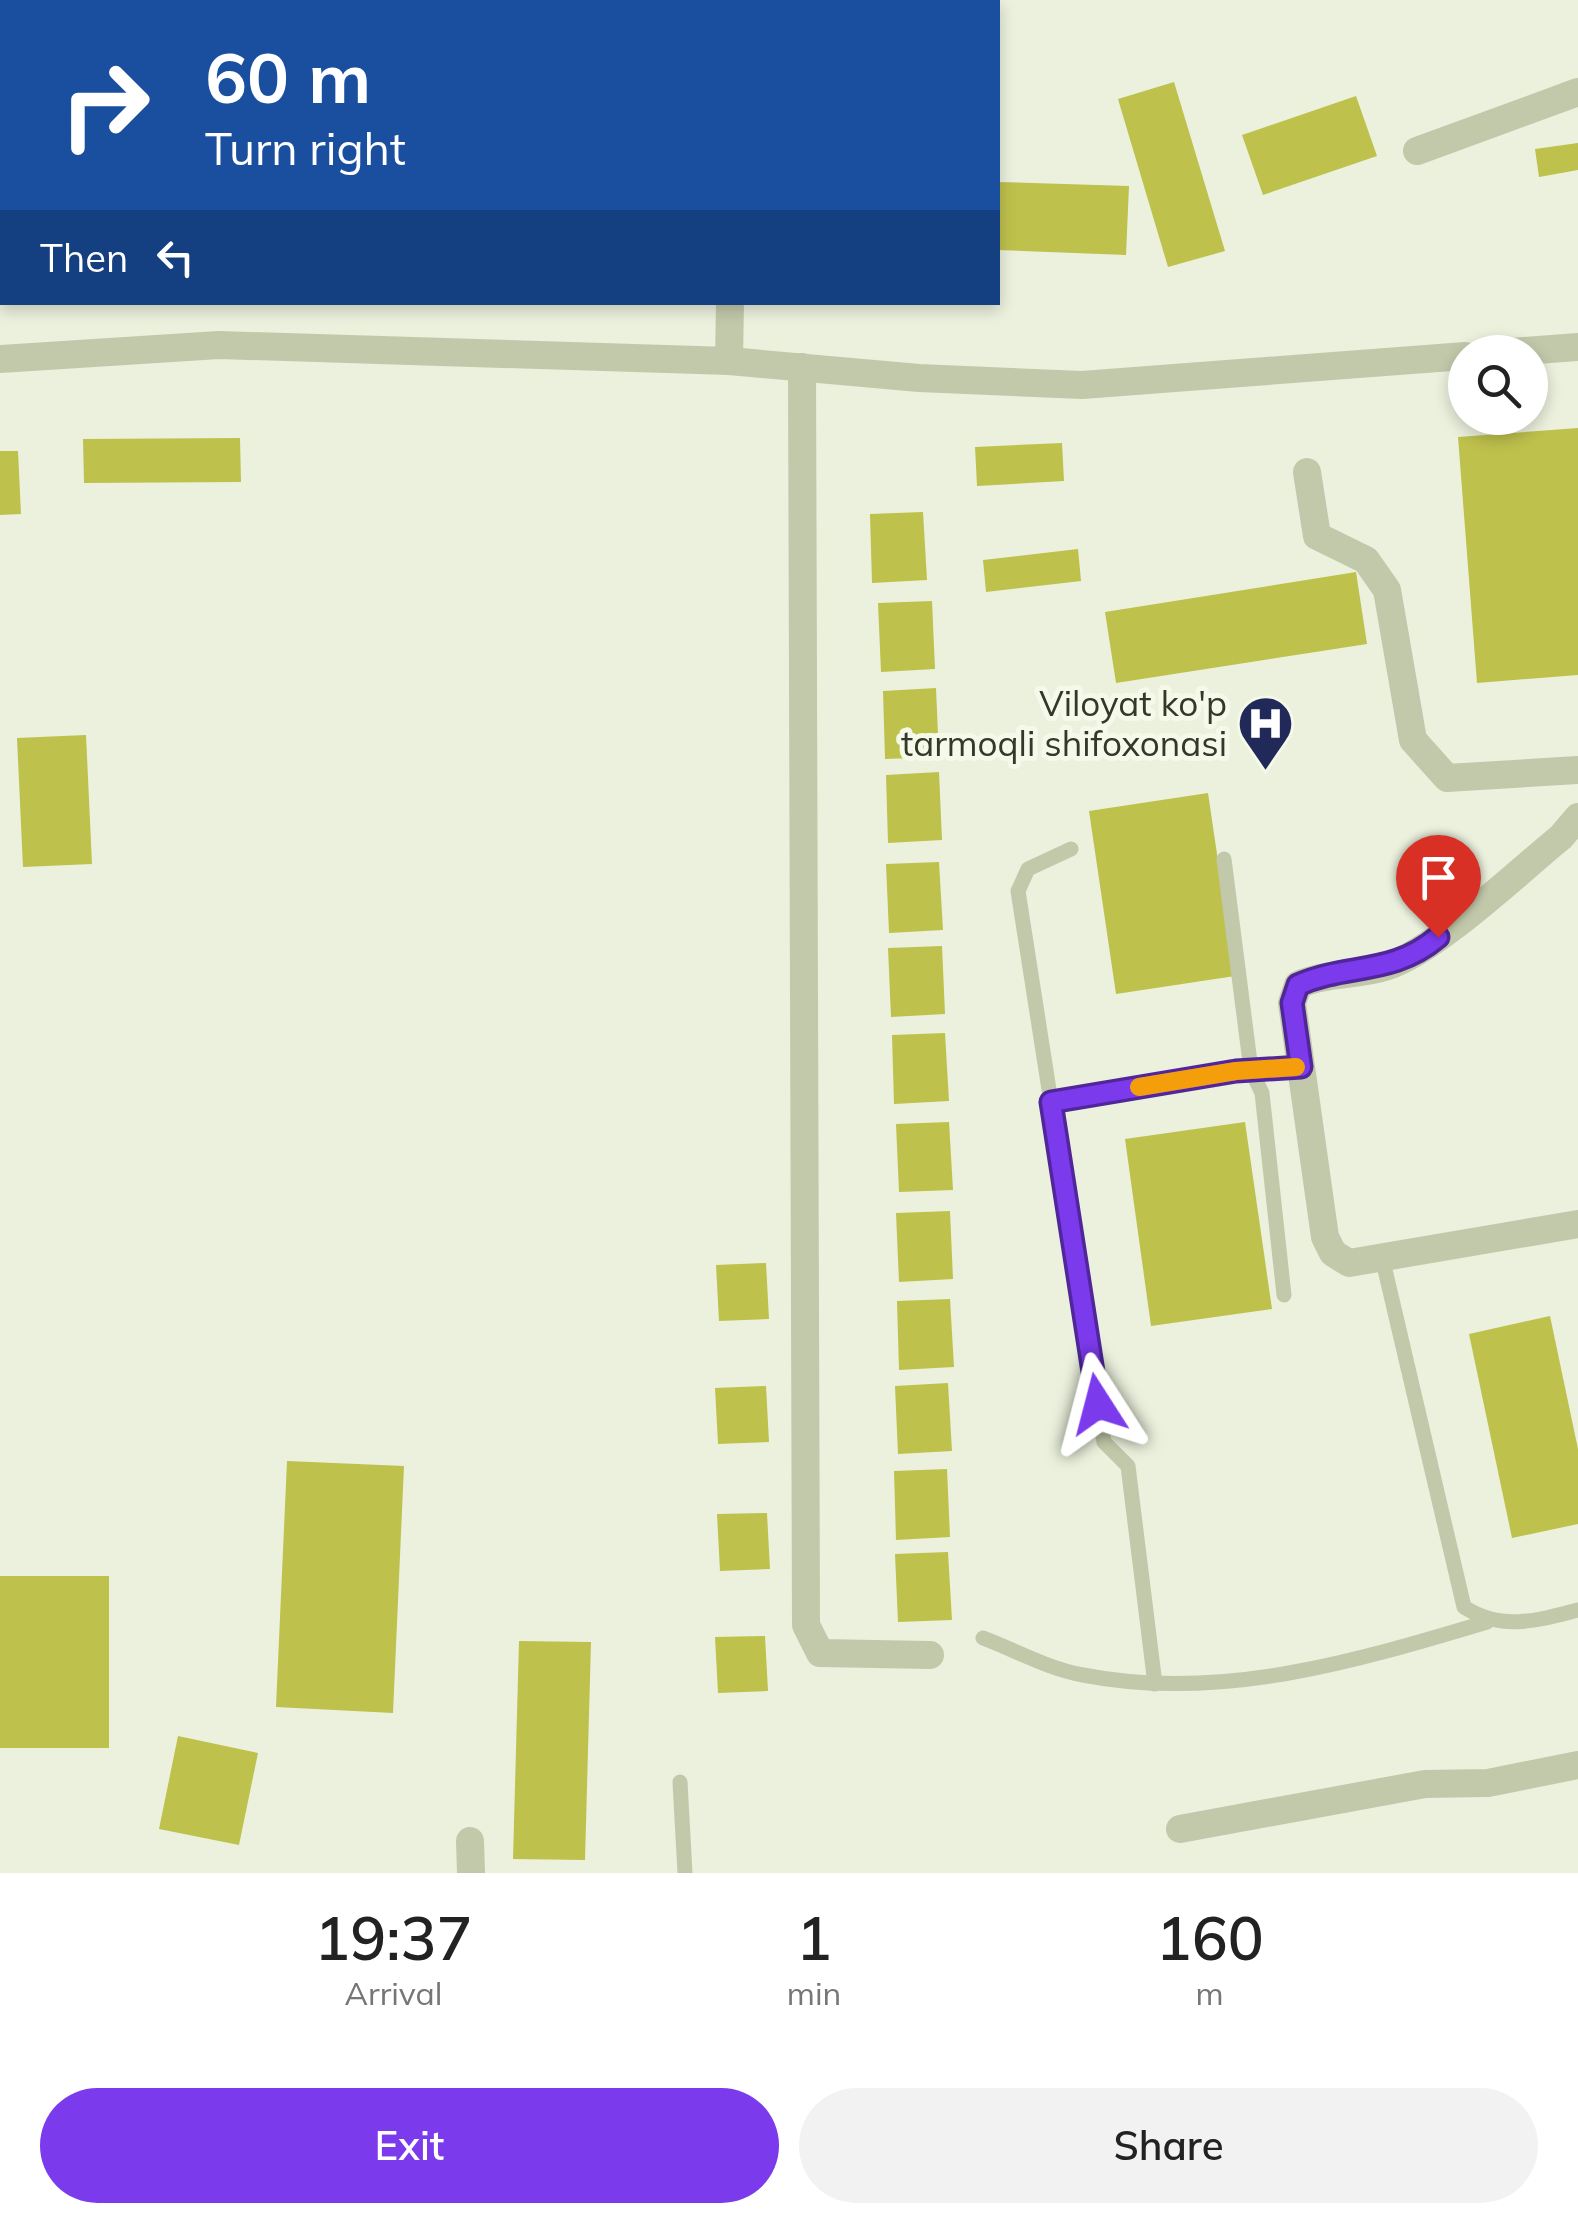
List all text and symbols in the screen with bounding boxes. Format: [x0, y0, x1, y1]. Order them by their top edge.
text: 60 m [205, 33, 371, 121]
icon: right [40, 40, 170, 170]
text: Turn right [205, 120, 406, 176]
icon: left [148, 230, 203, 285]
text: Then [40, 234, 128, 282]
map controls [1448, 335, 1548, 435]
button: search [1448, 335, 1548, 435]
place label: Viloyat ko'p tarmoqli shifoxonasi [901, 681, 1227, 765]
hospital icon: Viloyat ko'p tarmoqli shifoxonasi [1236, 694, 1296, 773]
pin [1396, 835, 1481, 938]
icon: arrive [1411, 850, 1466, 905]
position arrow [1046, 1352, 1150, 1456]
text: 19:37 [314, 1900, 473, 1975]
text: 1 [796, 1900, 832, 1975]
text: 160 [1156, 1900, 1264, 1975]
text: Arrival [345, 1973, 442, 2013]
text: min [787, 1973, 841, 2013]
text: m [1196, 1973, 1224, 2013]
button: Exit [40, 2088, 779, 2203]
button: Share [799, 2088, 1538, 2203]

